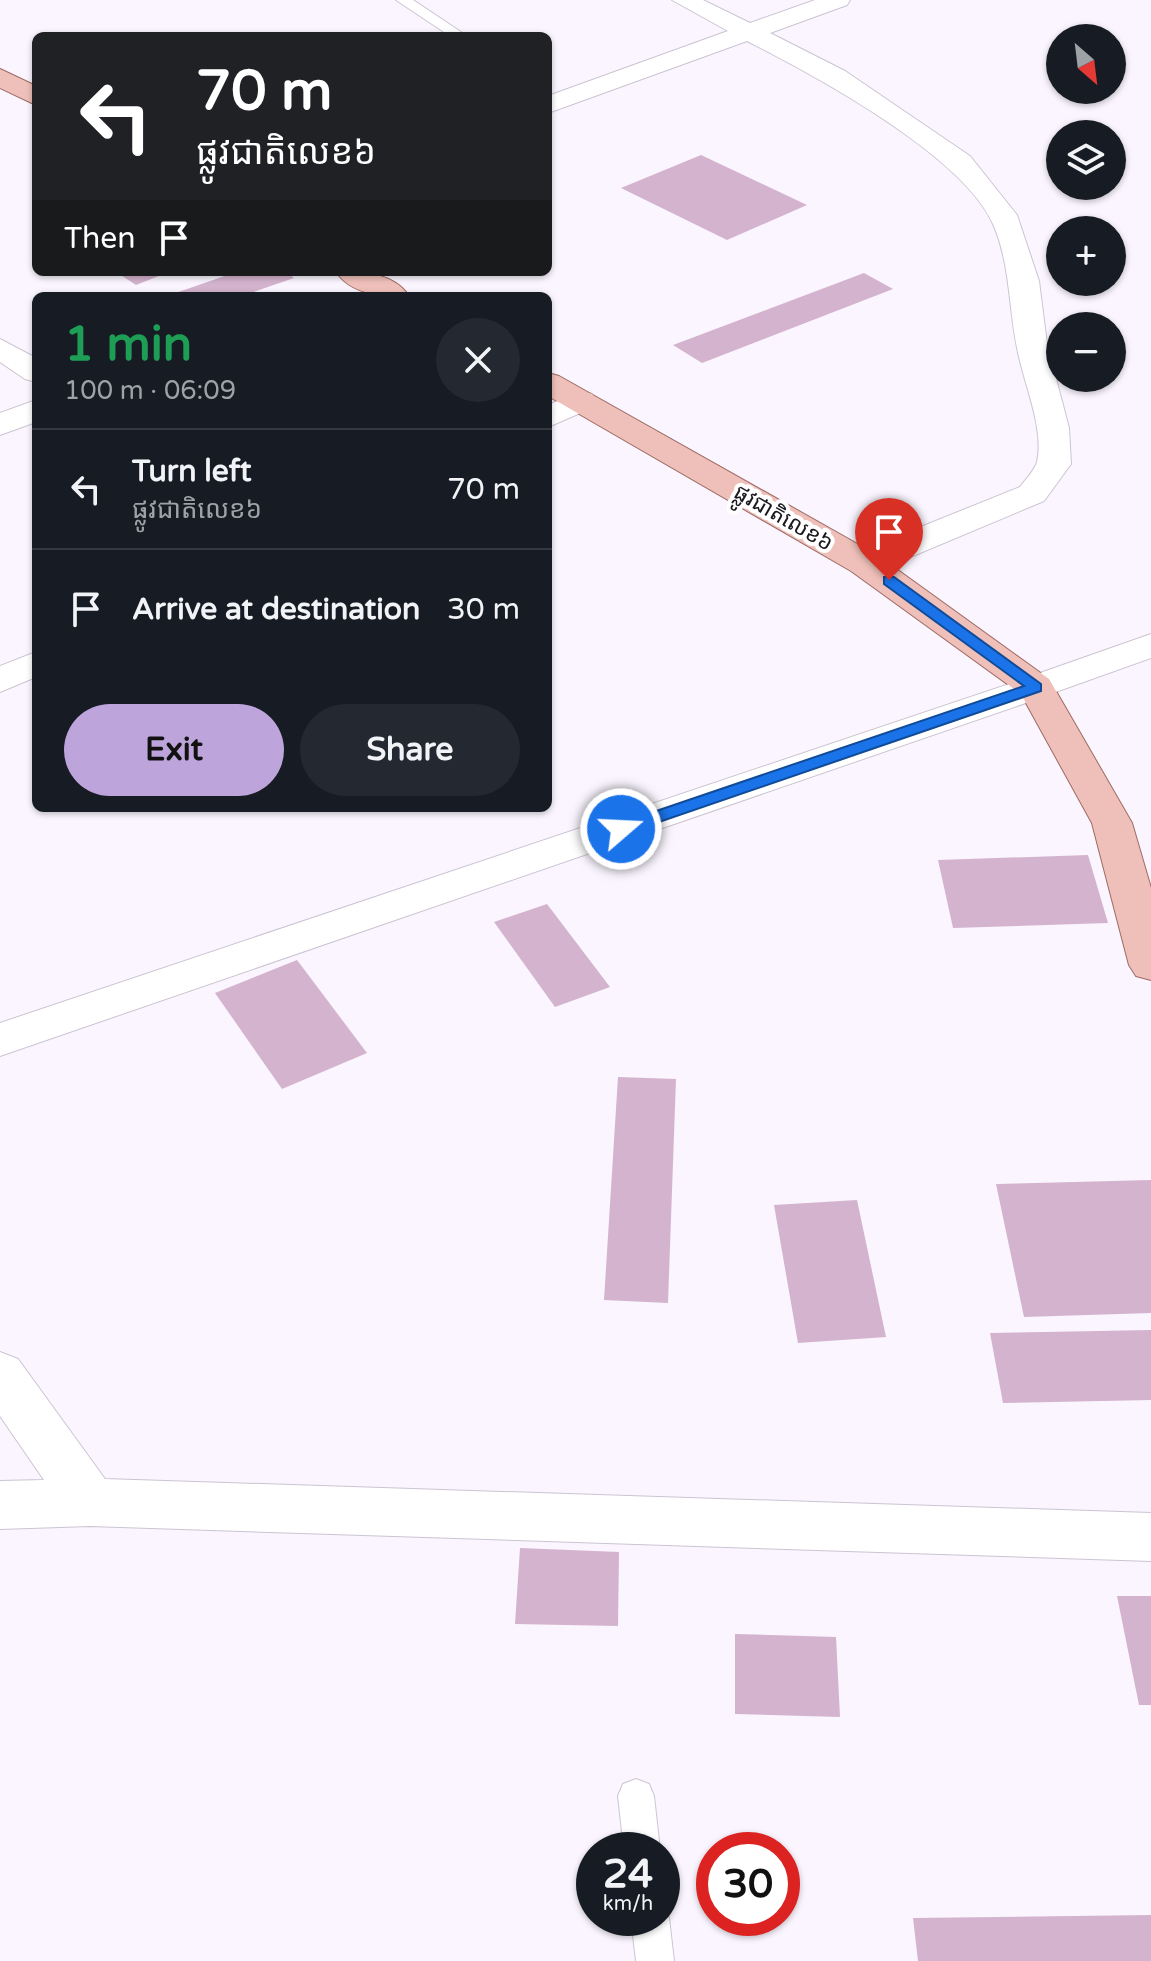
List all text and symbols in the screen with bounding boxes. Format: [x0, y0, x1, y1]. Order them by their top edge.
north arrow [1046, 24, 1126, 104]
map controls [1046, 24, 1126, 392]
text: 70 m [196, 58, 332, 125]
icon: left [64, 64, 168, 168]
button: layers [1046, 120, 1126, 200]
text: ផ្លូវជាតិលេខ៦ [196, 131, 376, 174]
icon: arrive [152, 216, 196, 260]
button: + [1046, 216, 1126, 296]
text: Then [64, 220, 136, 257]
button: − [1046, 312, 1126, 392]
text: 1 min [64, 316, 192, 374]
button: close [436, 318, 520, 402]
text: 100 m · 06:09 [64, 375, 236, 406]
text: Turn left [132, 453, 251, 490]
icon: left [64, 467, 108, 511]
text: 70 m [447, 471, 520, 508]
street label: ផ្លូវជាតិលេខ៦ [726, 479, 838, 562]
text: ផ្លូវជាតិលេខ៦ [132, 494, 262, 525]
pin [855, 498, 923, 580]
icon: arrive [867, 510, 911, 554]
icon: arrive [64, 587, 108, 631]
text: Arrive at destination [132, 591, 420, 628]
text: 30 m [447, 591, 520, 628]
button: Exit [64, 704, 284, 796]
button: Share [300, 704, 520, 796]
position arrow [579, 787, 663, 871]
speed limit sign: 30 [696, 1832, 800, 1936]
text: 24 [603, 1850, 653, 1898]
text: km/h [603, 1892, 653, 1916]

